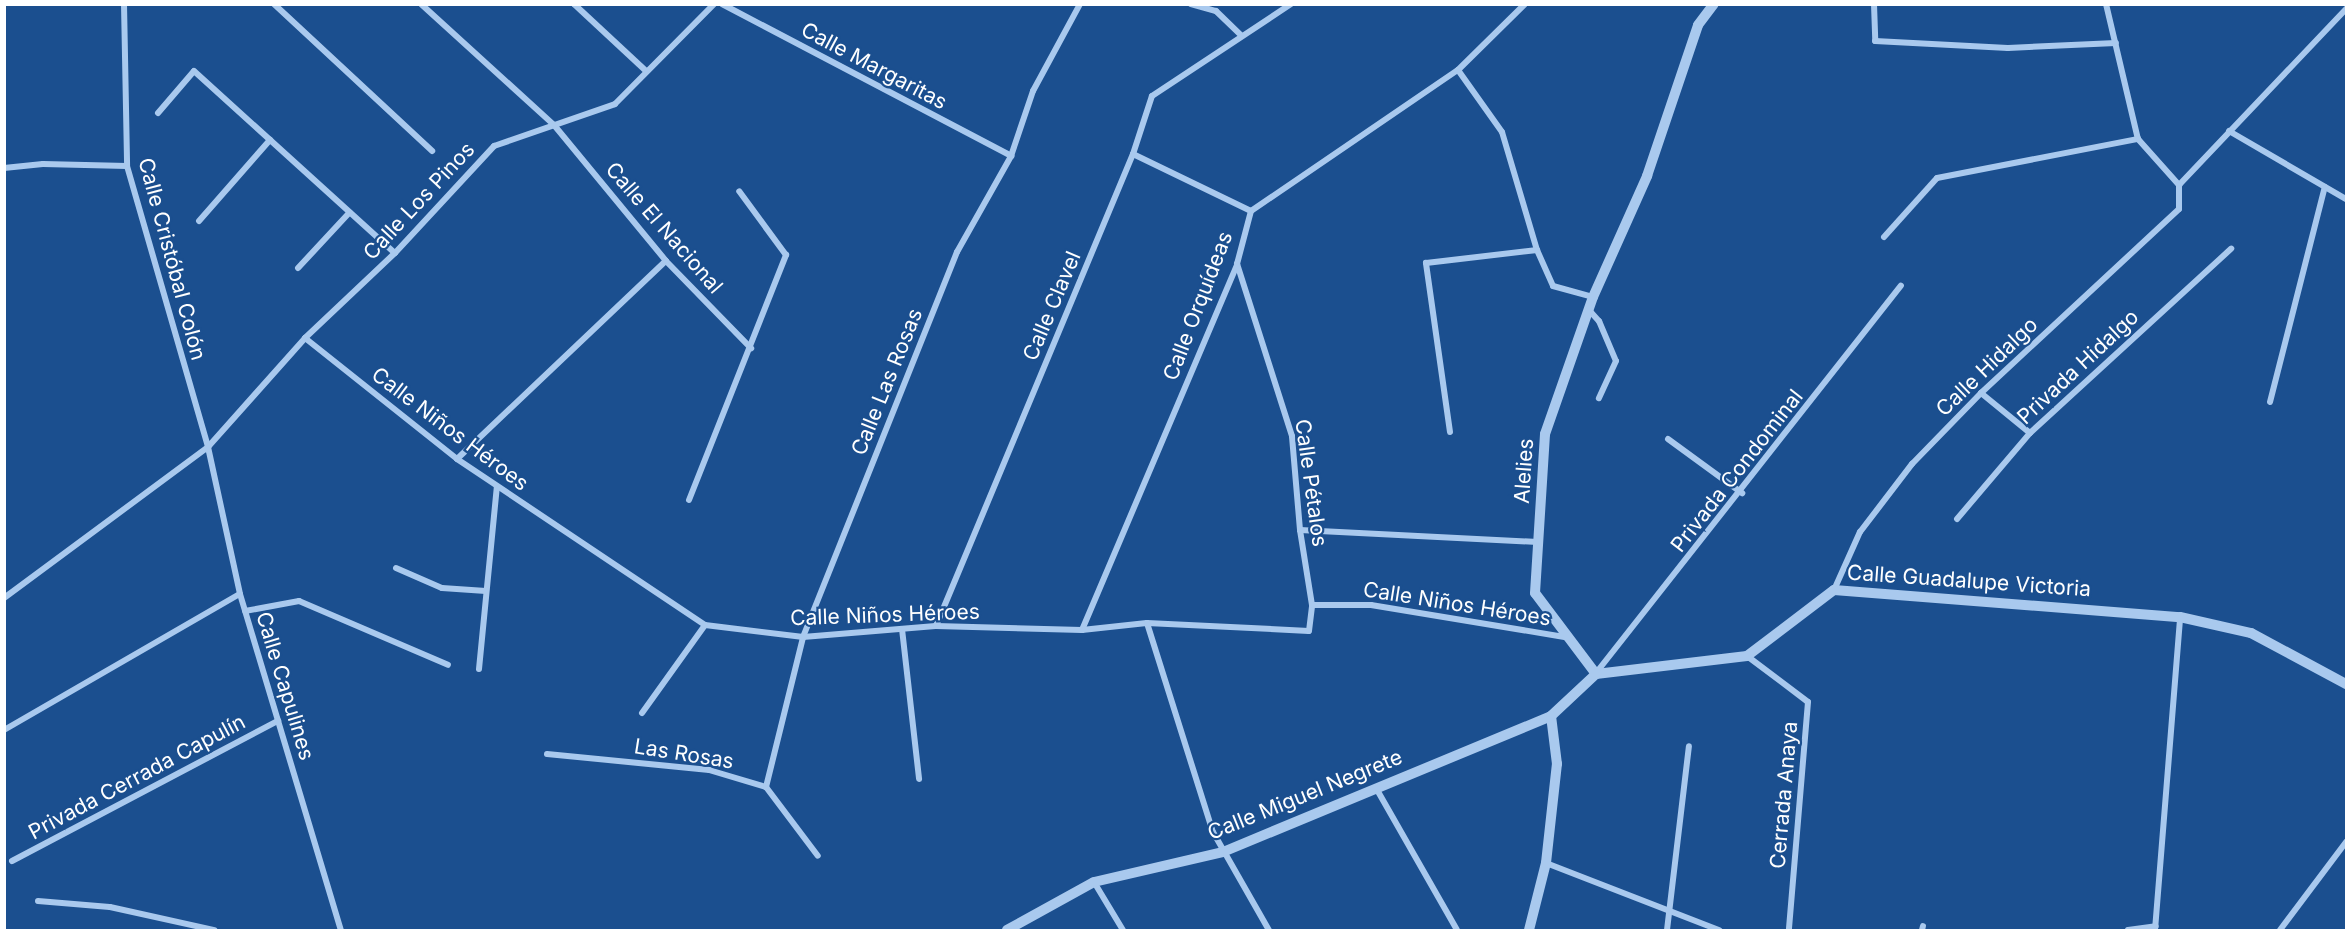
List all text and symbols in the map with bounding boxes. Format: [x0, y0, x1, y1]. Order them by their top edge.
street label: Calle Margaritas [797, 17, 951, 115]
street label: Calle Los Pinos [358, 137, 480, 265]
street label: Calle Cristóbal Colón [133, 155, 211, 363]
street label: Calle El Nacional [600, 157, 728, 299]
street label: Calle Orquídeas [1158, 228, 1238, 384]
street label: Calle Clavel [1018, 248, 1086, 364]
street label: Privada Hidalgo [2012, 304, 2144, 430]
street label: Calle Las Rosas [846, 305, 928, 459]
street label: Calle Hidalgo [1931, 312, 2043, 422]
street label: Calle Niños Héroes [367, 362, 533, 496]
street label: Privada Condominal [1666, 385, 1808, 557]
street label: Calle Pétalos [1290, 418, 1332, 548]
street label: Alelies [1509, 438, 1539, 504]
street label: Calle Guadalupe Victoria [1846, 560, 2092, 602]
street label: Calle Niños Héroes [1361, 577, 1553, 631]
street label: Calle Niños Héroes [790, 599, 980, 631]
street label: Calle Capulines [250, 609, 320, 763]
street label: Privada Cerrada Capulín [24, 709, 250, 845]
street label: Cerrada Anaya [1765, 720, 1803, 870]
street label: Las Rosas [632, 734, 736, 774]
street label: Calle Miguel Negrete [1204, 744, 1406, 846]

